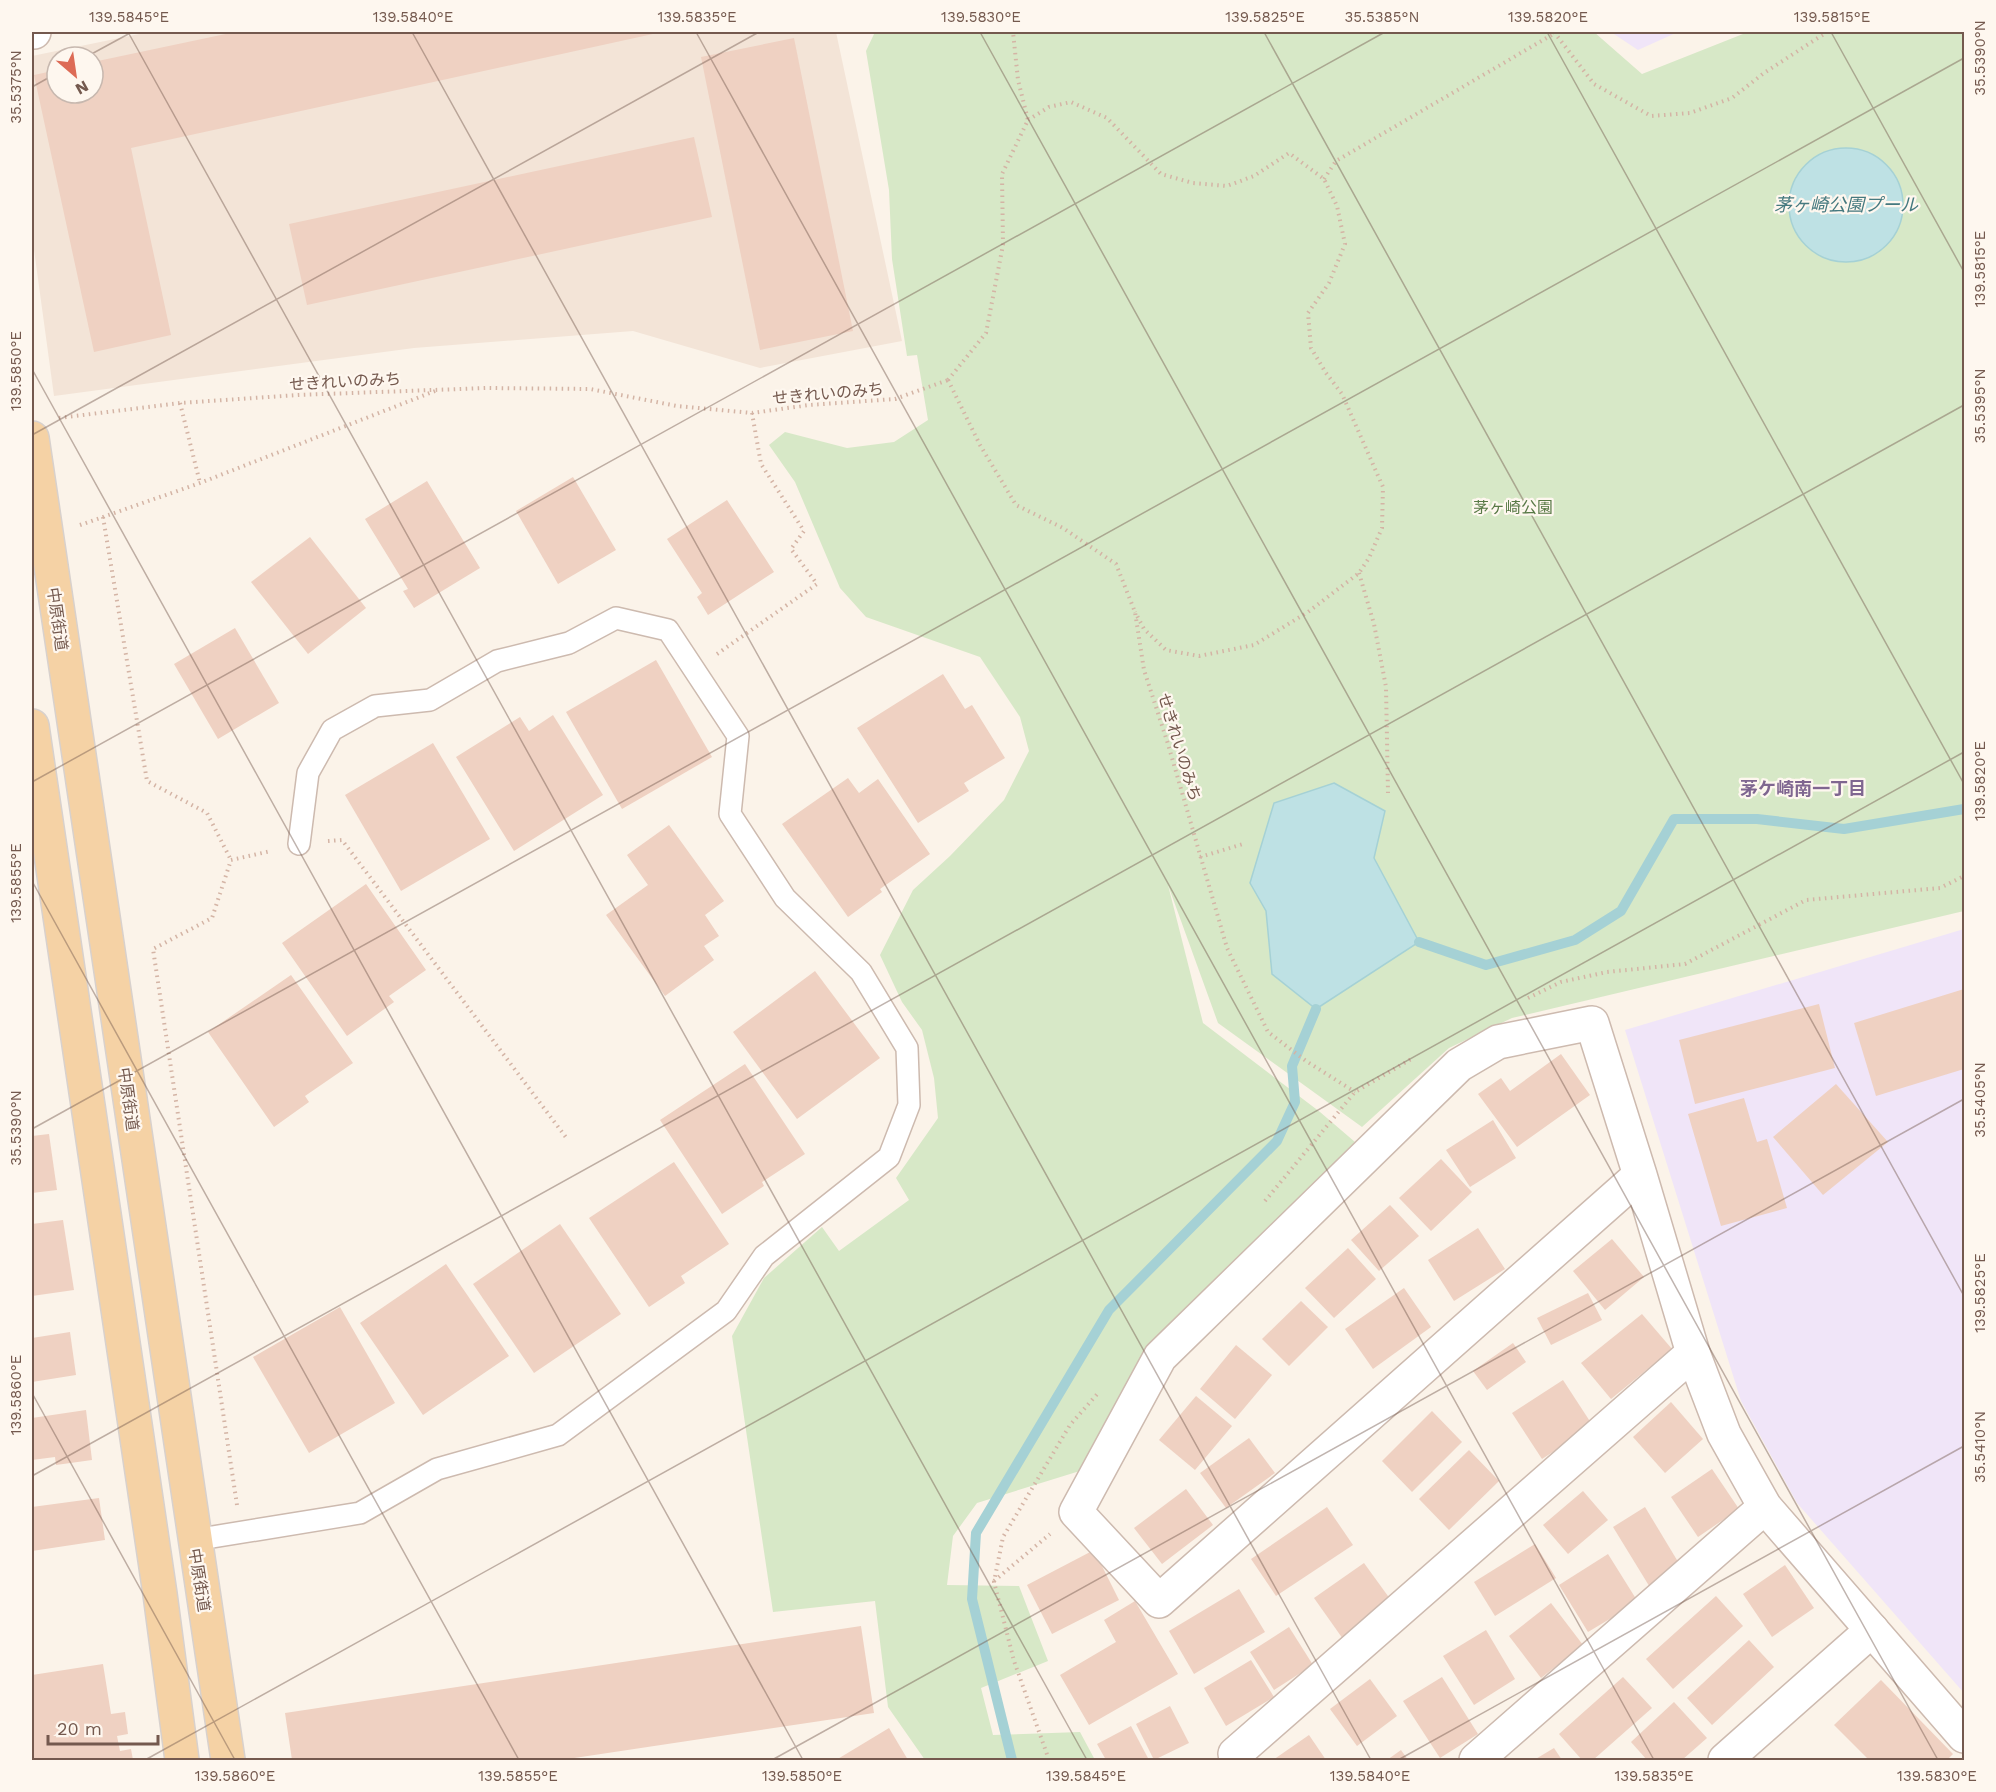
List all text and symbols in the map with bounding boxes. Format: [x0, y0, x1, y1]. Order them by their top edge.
text: 139.5845°E [89, 8, 169, 26]
text: 139.5840°E [373, 8, 453, 26]
text: 139.5835°E [657, 8, 737, 26]
text: 139.5830°E [941, 8, 1021, 26]
text: 139.5825°E [1225, 8, 1305, 26]
text: 35.5385°N [1345, 8, 1419, 26]
text: 139.5820°E [1508, 8, 1588, 26]
text: 139.5815°E [1794, 8, 1870, 26]
text: 35.5390°N [1971, 20, 1989, 96]
north arrow [45, 45, 105, 105]
text: 35.5375°N [7, 50, 25, 124]
text: N [72, 76, 92, 99]
water label: 茅ヶ崎公園プール [1774, 194, 1919, 215]
text: 139.5815°E [1971, 231, 1989, 307]
text: 139.5850°E [7, 331, 25, 411]
street label: せきれいのみち [289, 369, 401, 394]
text: 35.5395°N [1971, 369, 1989, 443]
street label: せきれいのみち [771, 379, 885, 408]
park label: 茅ヶ崎公園 [1473, 498, 1553, 517]
street label: 中原街道 [44, 586, 71, 652]
street label: せきれいのみち [1154, 691, 1205, 803]
text: 139.5820°E [1971, 741, 1989, 821]
district label: 茅ケ崎南一丁目 [1740, 778, 1866, 799]
text: 139.5855°E [7, 843, 25, 923]
text: 35.5405°N [1971, 1062, 1989, 1138]
street label: 中原街道 [115, 1066, 142, 1132]
text: 35.5390°N [7, 1090, 25, 1166]
text: 139.5825°E [1971, 1253, 1989, 1333]
text: 139.5860°E [7, 1355, 25, 1435]
text: 35.5410°N [1971, 1411, 1989, 1483]
street label: 中原街道 [185, 1547, 214, 1613]
scale bar [48, 1708, 158, 1746]
text: 20 m [57, 1718, 102, 1739]
text: 139.5860°E [195, 1767, 275, 1785]
text: 139.5855°E [478, 1767, 558, 1785]
text: 139.5850°E [762, 1767, 842, 1785]
text: 139.5845°E [1046, 1767, 1126, 1785]
text: 139.5840°E [1330, 1767, 1410, 1785]
text: 139.5835°E [1614, 1767, 1694, 1785]
text: 139.5830°E [1897, 1767, 1977, 1785]

